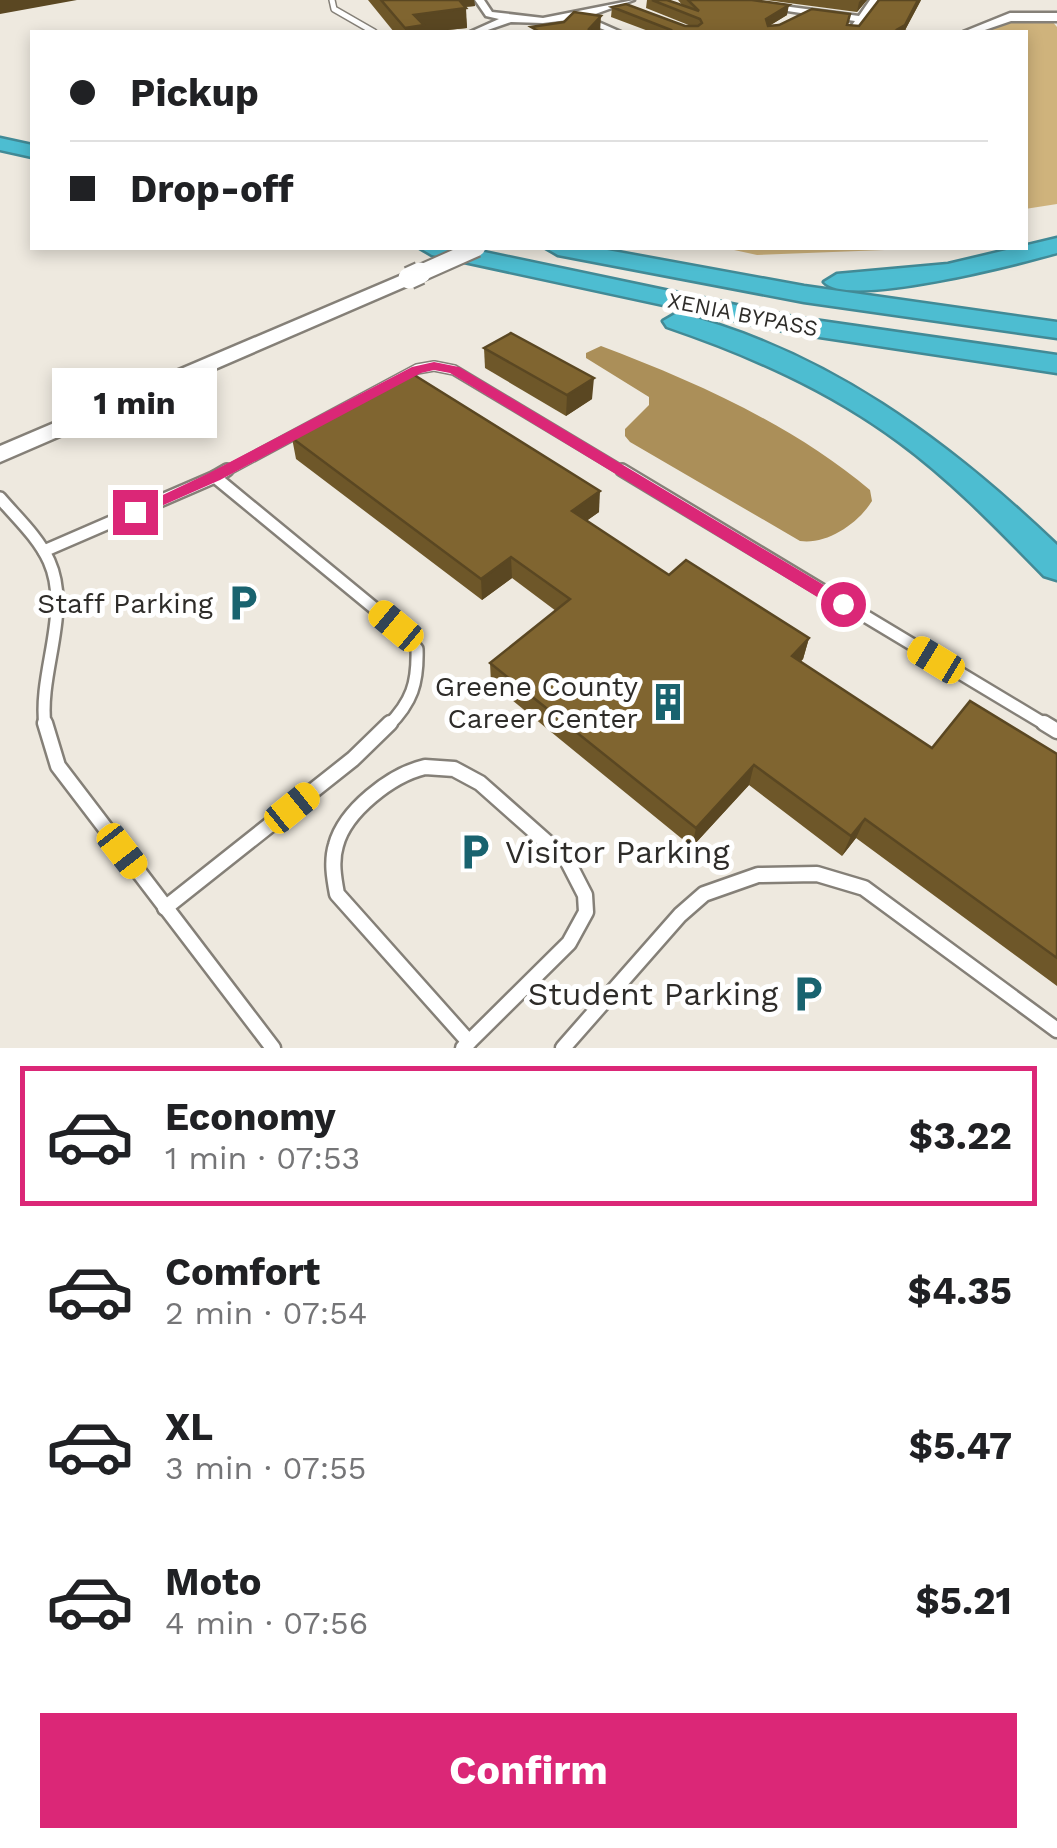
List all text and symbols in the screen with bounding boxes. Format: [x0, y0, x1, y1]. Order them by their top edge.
text: Pickup [130, 71, 259, 115]
text: Drop-off [130, 167, 294, 211]
street label: XENIA BYPASS [666, 288, 820, 341]
callout: 1 min [52, 367, 218, 437]
text: 1 min [93, 384, 176, 422]
route end [113, 490, 158, 535]
parking icon: Staff Parking [222, 582, 264, 624]
route start [821, 582, 866, 627]
place label: Staff Parking [37, 587, 213, 620]
car [363, 595, 429, 657]
car [903, 632, 969, 688]
place label: Greene County Career Center [435, 670, 639, 735]
building icon: Greene County Career Center [647, 681, 689, 723]
car [259, 777, 325, 839]
car [92, 818, 152, 884]
parking icon: Visitor Parking [454, 831, 496, 873]
place label: Visitor Parking [505, 833, 731, 871]
parking icon: Student Parking [787, 973, 829, 1015]
place label: Student Parking [528, 975, 779, 1013]
icon: car [45, 1091, 135, 1181]
text: Economy [165, 1095, 336, 1139]
text: $3.22 [909, 1114, 1012, 1158]
text: 1 min · 07:53 [165, 1139, 360, 1177]
icon: car [45, 1246, 135, 1336]
text: Comfort [165, 1250, 320, 1294]
text: $4.35 [908, 1269, 1012, 1313]
text: 2 min · 07:54 [165, 1294, 367, 1332]
icon: car [45, 1401, 135, 1491]
text: XL [165, 1405, 213, 1449]
text: $5.47 [909, 1424, 1012, 1468]
text: 3 min · 07:55 [165, 1449, 366, 1487]
icon: car [45, 1556, 135, 1646]
text: Moto [165, 1560, 261, 1604]
text: $5.21 [915, 1579, 1012, 1623]
text: 4 min · 07:56 [165, 1604, 368, 1642]
button: Confirm [40, 1713, 1017, 1828]

